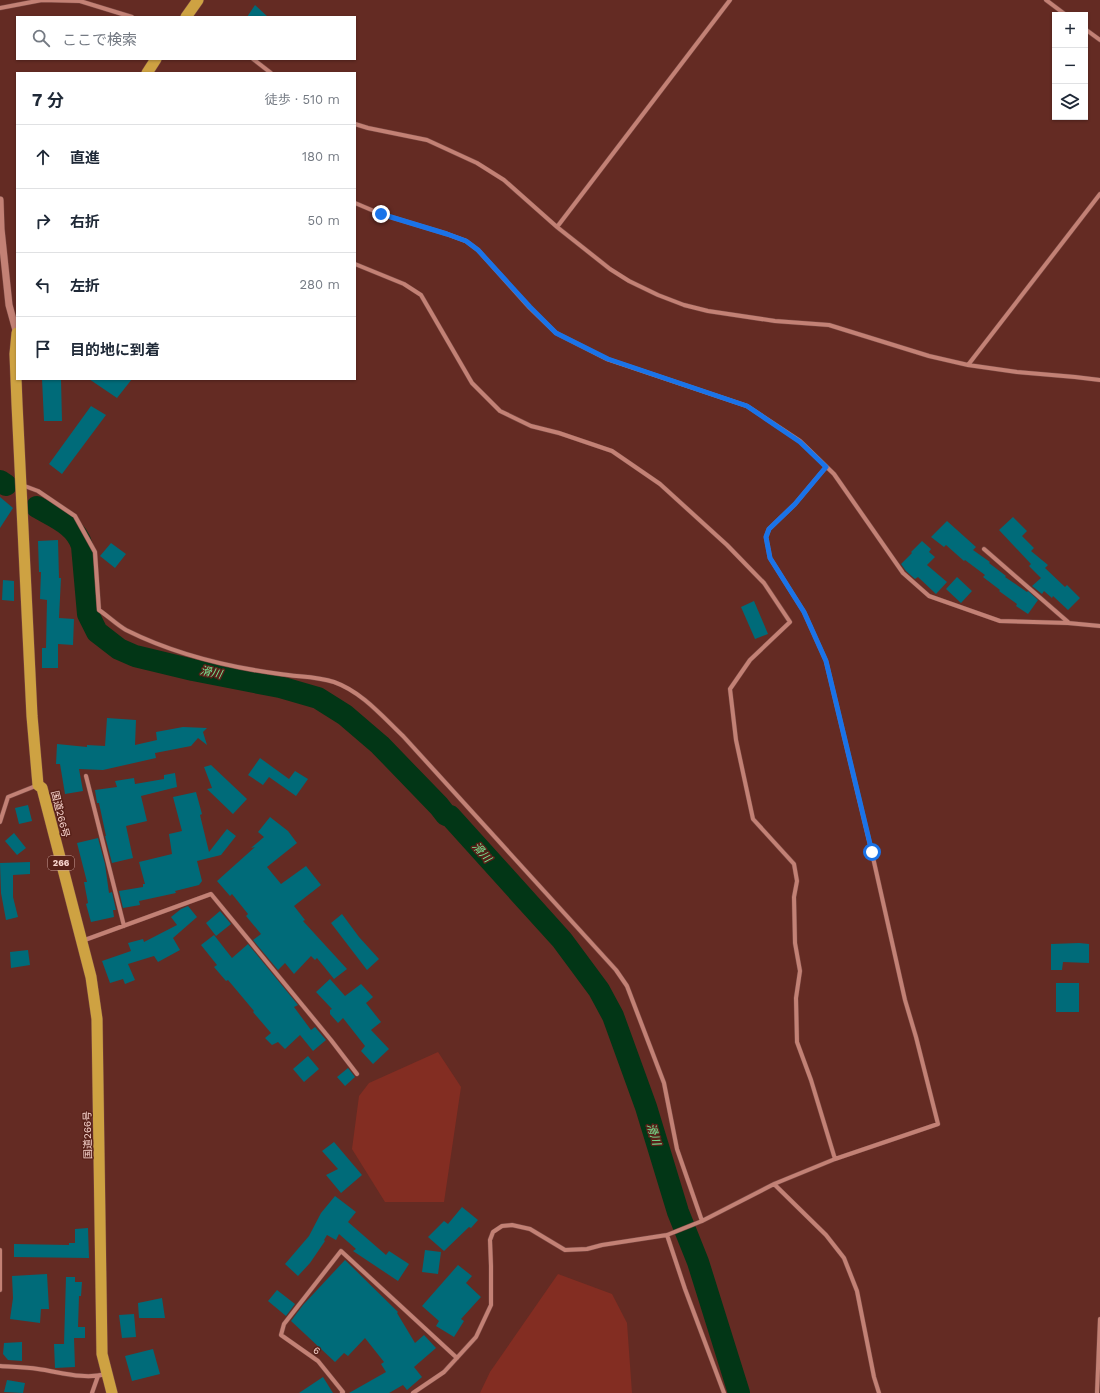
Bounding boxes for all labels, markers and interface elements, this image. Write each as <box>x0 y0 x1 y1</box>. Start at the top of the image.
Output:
map controls <box>1052 12 1088 120</box>
button: + <box>1052 12 1088 48</box>
search box <box>16 16 356 60</box>
icon: search <box>30 27 52 49</box>
text: ここで検索 <box>62 31 137 49</box>
button: − <box>1052 48 1088 84</box>
button: layers <box>1052 84 1088 120</box>
text: 7 分 <box>32 90 64 110</box>
text: 徒歩 · 510 m <box>265 92 340 107</box>
icon: ahead <box>32 146 54 168</box>
text: 直進 <box>70 149 100 167</box>
text: 180 m <box>302 149 340 164</box>
route end <box>372 205 390 223</box>
icon: right <box>32 210 54 232</box>
text: 右折 <box>70 213 100 231</box>
text: 50 m <box>308 213 340 228</box>
icon: left <box>32 274 54 296</box>
text: 左折 <box>70 277 100 295</box>
text: 280 m <box>300 277 340 292</box>
icon: arrive <box>32 338 54 360</box>
text: 目的地に到着 <box>70 341 160 359</box>
water label: 滑川 <box>199 664 224 681</box>
street label: 国道266号 <box>49 790 72 839</box>
water label: 滑川 <box>469 840 494 866</box>
route start <box>863 843 881 861</box>
road number: 266 <box>48 856 74 870</box>
street label: 国道266号 <box>82 1111 93 1159</box>
water label: 滑川 <box>644 1122 663 1148</box>
street label: 6 <box>311 1344 322 1357</box>

